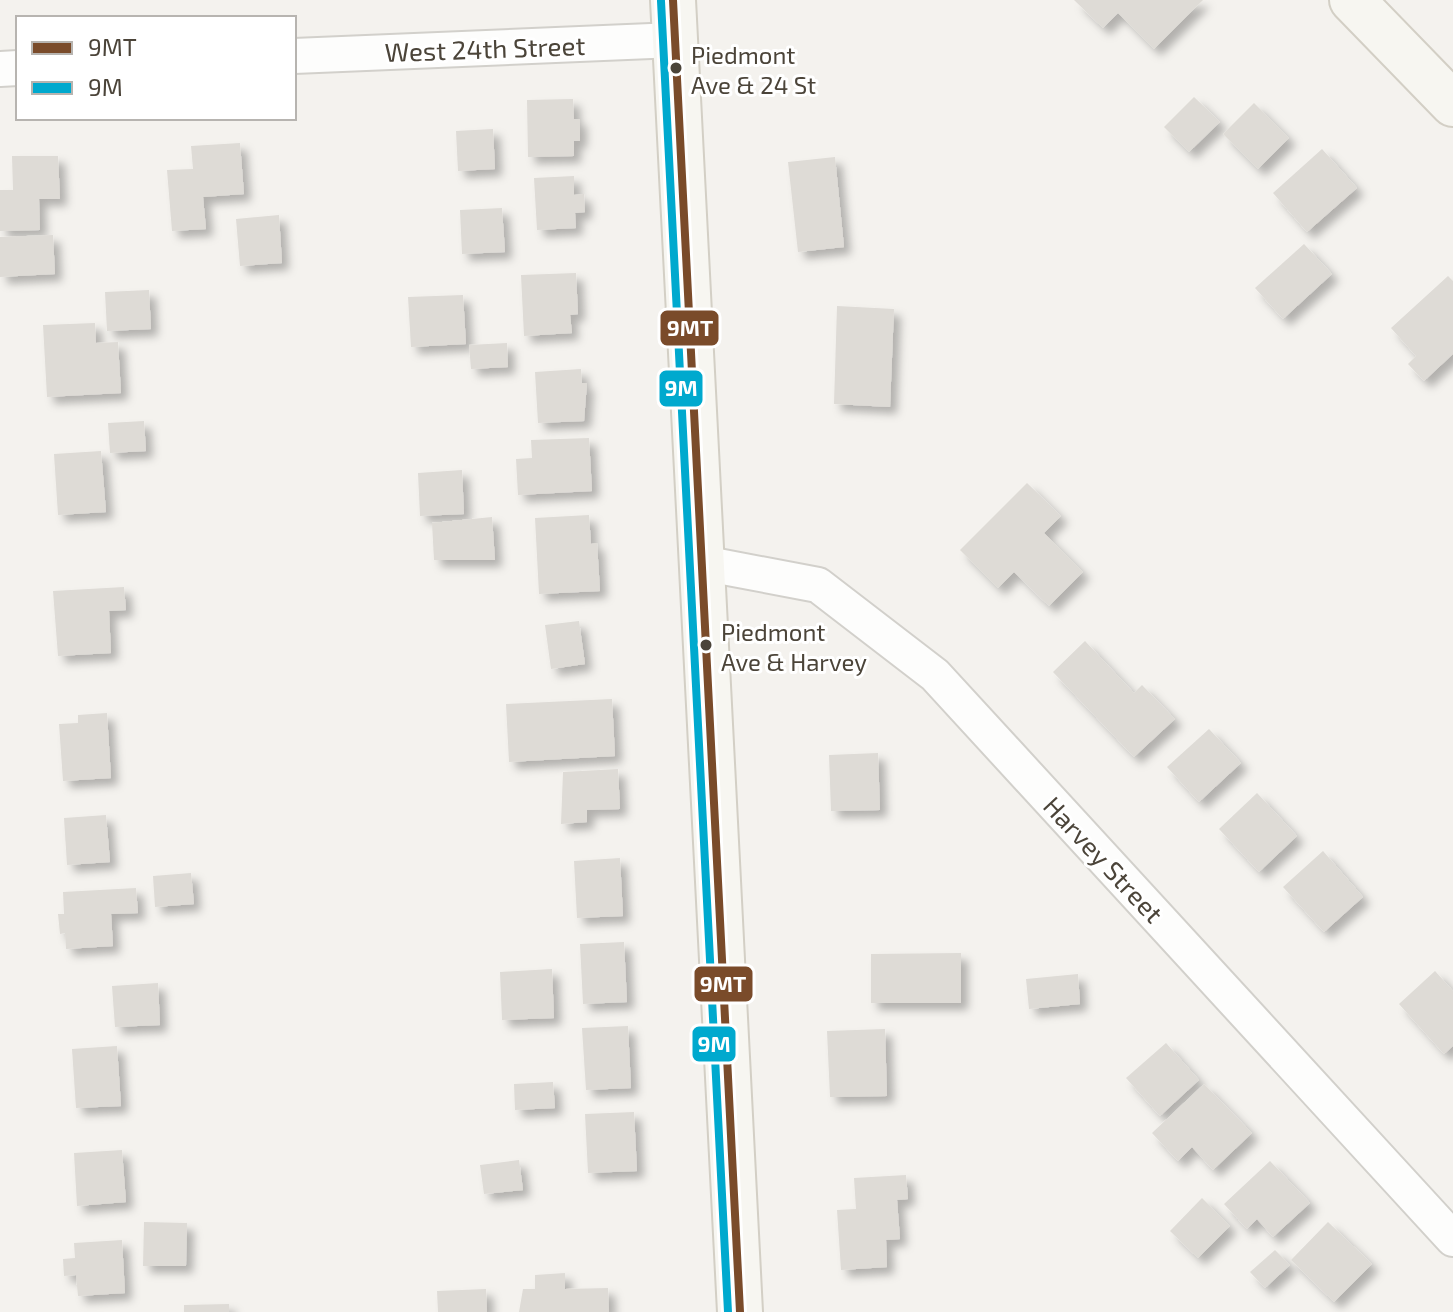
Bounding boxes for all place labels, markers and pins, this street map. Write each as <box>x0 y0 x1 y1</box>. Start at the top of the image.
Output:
place label: Piedmont Ave & 24 St <box>691 40 816 99</box>
marker: Piedmont Ave & 24 St <box>668 60 684 76</box>
place label: Piedmont Ave & Harvey <box>721 617 867 676</box>
marker: Piedmont Ave & Harvey <box>698 637 714 653</box>

